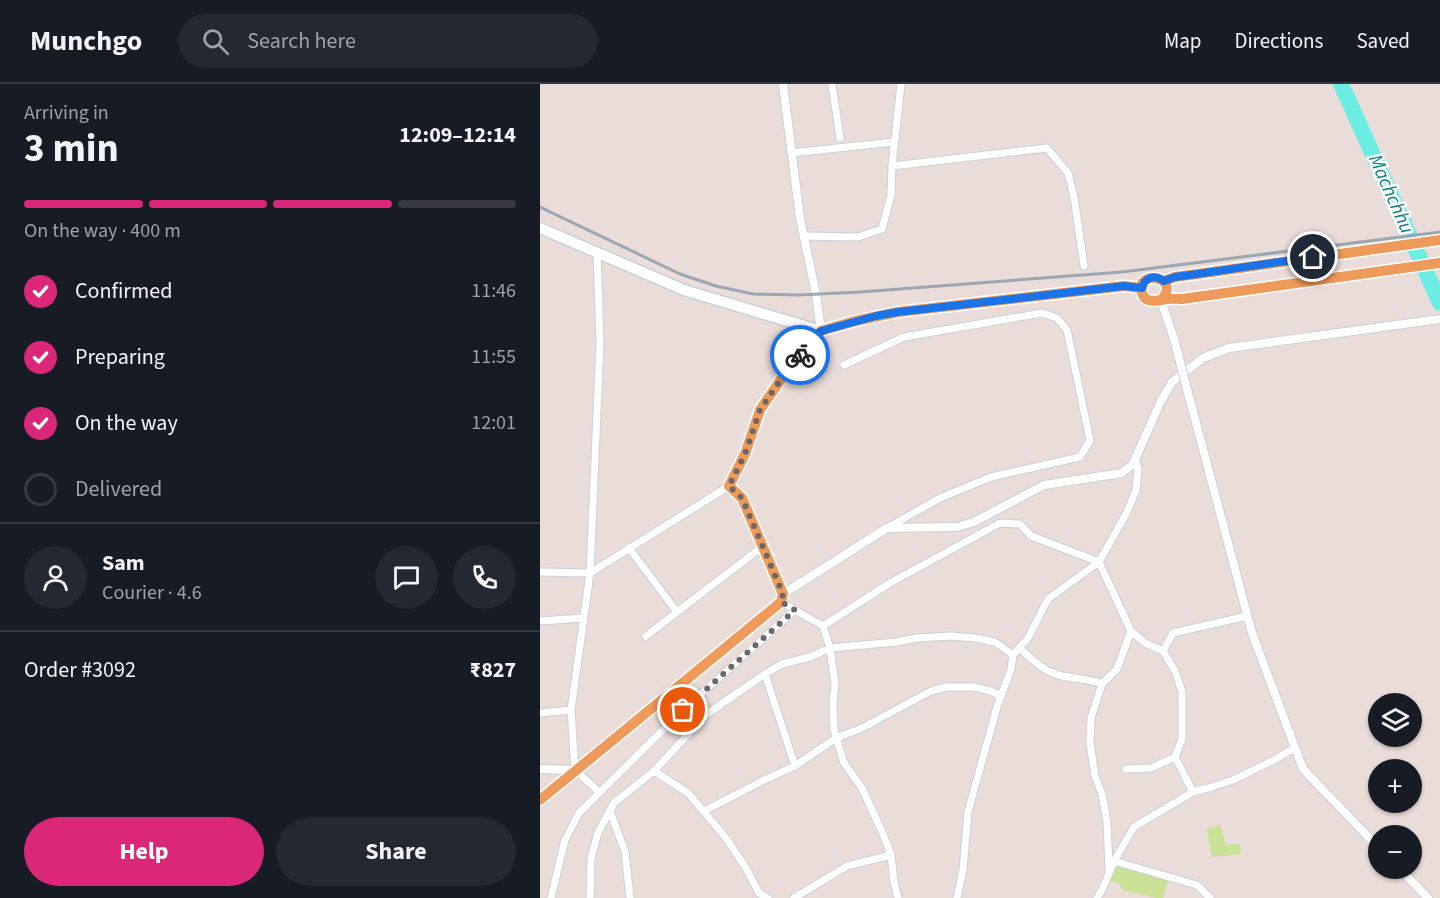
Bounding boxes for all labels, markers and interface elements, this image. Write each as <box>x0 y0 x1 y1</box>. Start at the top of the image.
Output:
search box <box>178 14 598 68</box>
text: Munchgo <box>30 21 142 61</box>
icon: search <box>199 25 232 58</box>
text: Search here <box>247 25 356 57</box>
text: Map <box>1164 26 1202 56</box>
text: Directions <box>1235 26 1323 56</box>
text: Saved <box>1356 26 1410 56</box>
text: Arriving in <box>24 99 109 127</box>
text: 12:09–12:14 <box>399 119 516 151</box>
text: 3 min <box>24 121 119 177</box>
water label: Machchhu <box>1361 150 1421 238</box>
text: On the way · 400 m <box>24 217 181 245</box>
pin <box>1287 231 1338 282</box>
icon: home <box>1296 240 1329 273</box>
icon: check <box>24 275 57 308</box>
text: Confirmed <box>75 275 172 307</box>
text: 11:46 <box>471 277 516 305</box>
courier <box>770 325 830 385</box>
icon: bike <box>784 339 817 372</box>
icon: check <box>24 341 57 374</box>
text: Preparing <box>75 341 165 373</box>
text: 11:55 <box>471 343 516 371</box>
icon: check <box>24 407 57 440</box>
text: On the way <box>75 407 178 439</box>
text: 12:01 <box>471 409 516 437</box>
text: Delivered <box>75 473 162 505</box>
button: person <box>24 546 87 609</box>
button: chat <box>375 546 438 609</box>
button: phone <box>453 546 516 609</box>
text: Sam <box>102 547 145 579</box>
text: Courier · 4.6 <box>102 579 202 607</box>
text: Order #3092 <box>24 654 136 686</box>
text: ₹827 <box>470 654 516 686</box>
pin <box>657 684 708 735</box>
icon: bag <box>666 693 699 726</box>
map controls <box>1368 693 1422 879</box>
button: layers <box>1368 693 1422 747</box>
button: + <box>1368 759 1422 813</box>
button: Help <box>24 817 264 886</box>
button: Share <box>276 817 516 886</box>
button: − <box>1368 825 1422 879</box>

